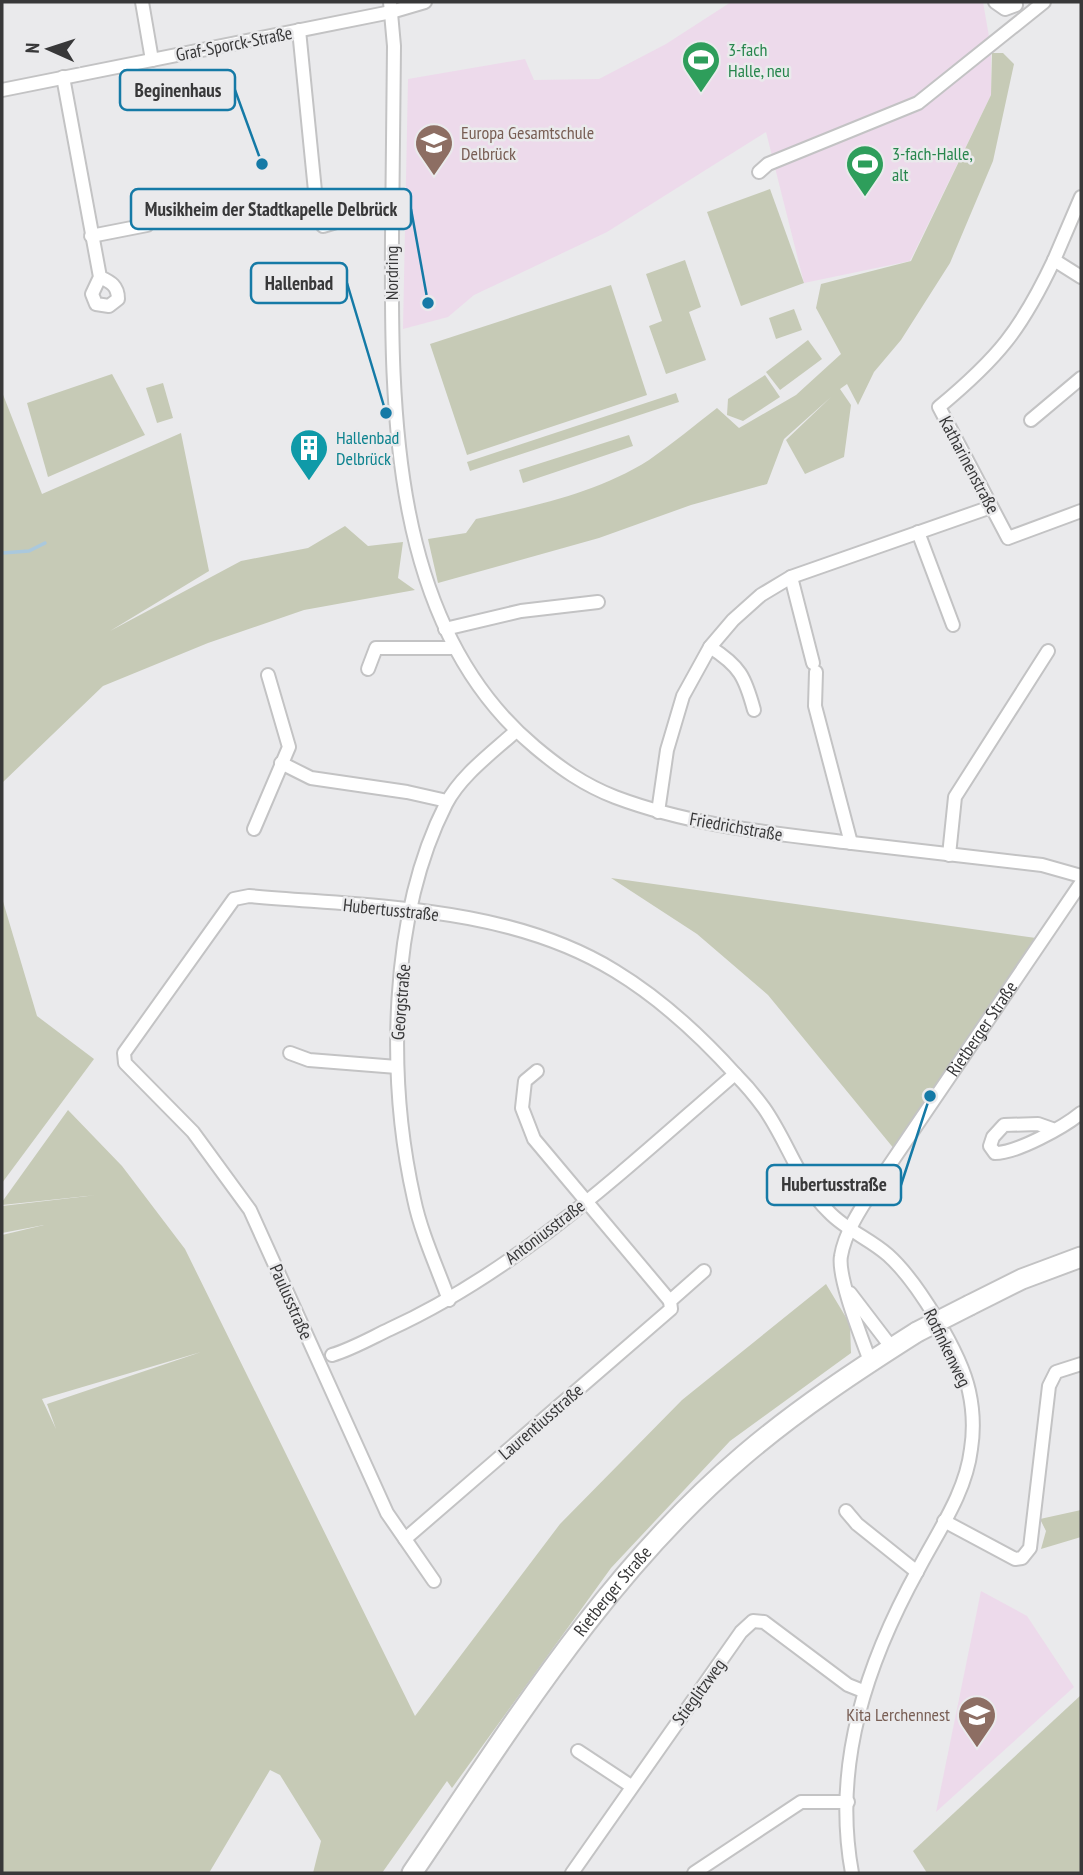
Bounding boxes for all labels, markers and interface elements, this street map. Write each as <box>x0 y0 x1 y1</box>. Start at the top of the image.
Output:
north arrow <box>14 14 84 84</box>
street label: Graf-Sporck-Straße <box>174 21 294 66</box>
place label: 3-fach Halle, neu <box>728 38 790 82</box>
sports icon: 3-fach Halle, neu <box>680 39 722 94</box>
text: N <box>20 42 44 54</box>
callout: Beginenhaus <box>120 70 235 110</box>
text: Beginenhaus <box>135 78 222 102</box>
place label: Europa Gesamtschule Delbrück <box>461 121 594 165</box>
school or university icon: Europa Gesamtschule Delbrück <box>413 122 455 177</box>
place label: 3-fach-Halle, alt <box>892 142 973 186</box>
sports icon: 3-fach-Halle, alt <box>844 143 886 198</box>
callout: Musikheim der Stadtkapelle Delbrück <box>131 189 411 229</box>
text: Musikheim der Stadtkapelle Delbrück <box>145 197 397 221</box>
street label: Nordring <box>380 246 403 300</box>
callout: Hallenbad <box>251 263 347 303</box>
text: Hallenbad <box>265 271 333 295</box>
street label: Katharinenstraße <box>934 412 1005 518</box>
place label: Hallenbad Delbrück <box>336 426 399 470</box>
building icon: Hallenbad Delbrück <box>288 427 330 482</box>
street label: Friedrichstraße <box>688 807 784 846</box>
street label: Hubertusstraße <box>342 893 440 926</box>
street label: Georgstraße <box>386 963 415 1041</box>
street label: Rietberger Straße <box>941 977 1022 1081</box>
callout: Hubertusstraße <box>767 1165 901 1205</box>
text: Hubertusstraße <box>781 1172 887 1196</box>
street label: Antoniusstraße <box>500 1194 589 1269</box>
street label: Paulusstraße <box>265 1261 318 1343</box>
street label: Rotfinkenweg <box>919 1305 976 1391</box>
street label: Laurentiusstraße <box>494 1379 588 1465</box>
street label: Rietberger Straße <box>568 1541 656 1641</box>
street label: Stieglitzweg <box>667 1654 730 1729</box>
school or university icon: Kita Lerchennest <box>956 1694 998 1749</box>
place label: Kita Lerchennest <box>846 1703 950 1726</box>

